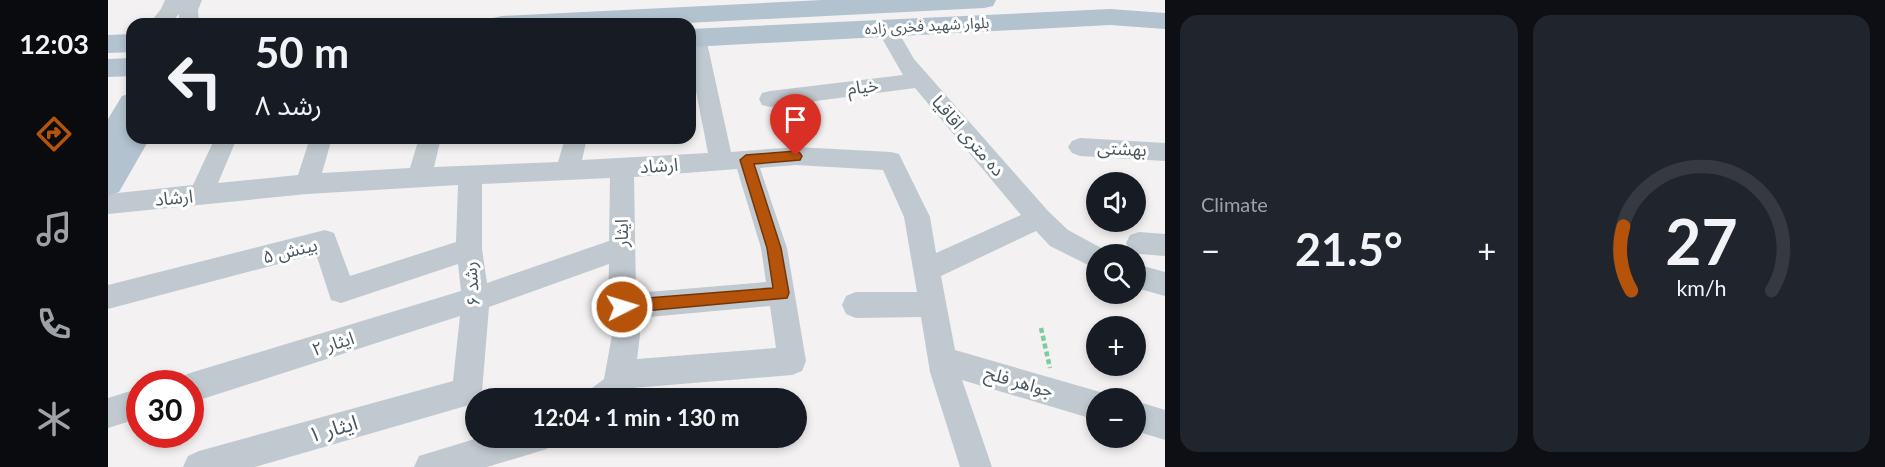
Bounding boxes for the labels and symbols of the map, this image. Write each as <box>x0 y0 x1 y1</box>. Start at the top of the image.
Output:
street label: بلوار شهید فخری زاده <box>864 13 990 38</box>
street label: خیام <box>846 73 880 103</box>
street label: ده متری اقاقیا <box>927 91 1010 181</box>
pin <box>770 94 821 156</box>
street label: بهشتی <box>1097 136 1147 161</box>
street label: ارشاد <box>639 153 679 178</box>
street label: ارشاد <box>154 184 194 211</box>
street label: ایثار <box>610 219 633 248</box>
street label: بینش ۵ <box>260 233 320 268</box>
street label: رشد ۶ <box>458 261 485 307</box>
position arrow <box>590 275 654 339</box>
street label: ایثار ۲ <box>309 326 357 361</box>
street label: جواهر فلح <box>981 361 1056 404</box>
speed limit sign: 30 <box>126 370 204 448</box>
street label: ایثار ۱ <box>305 409 360 447</box>

